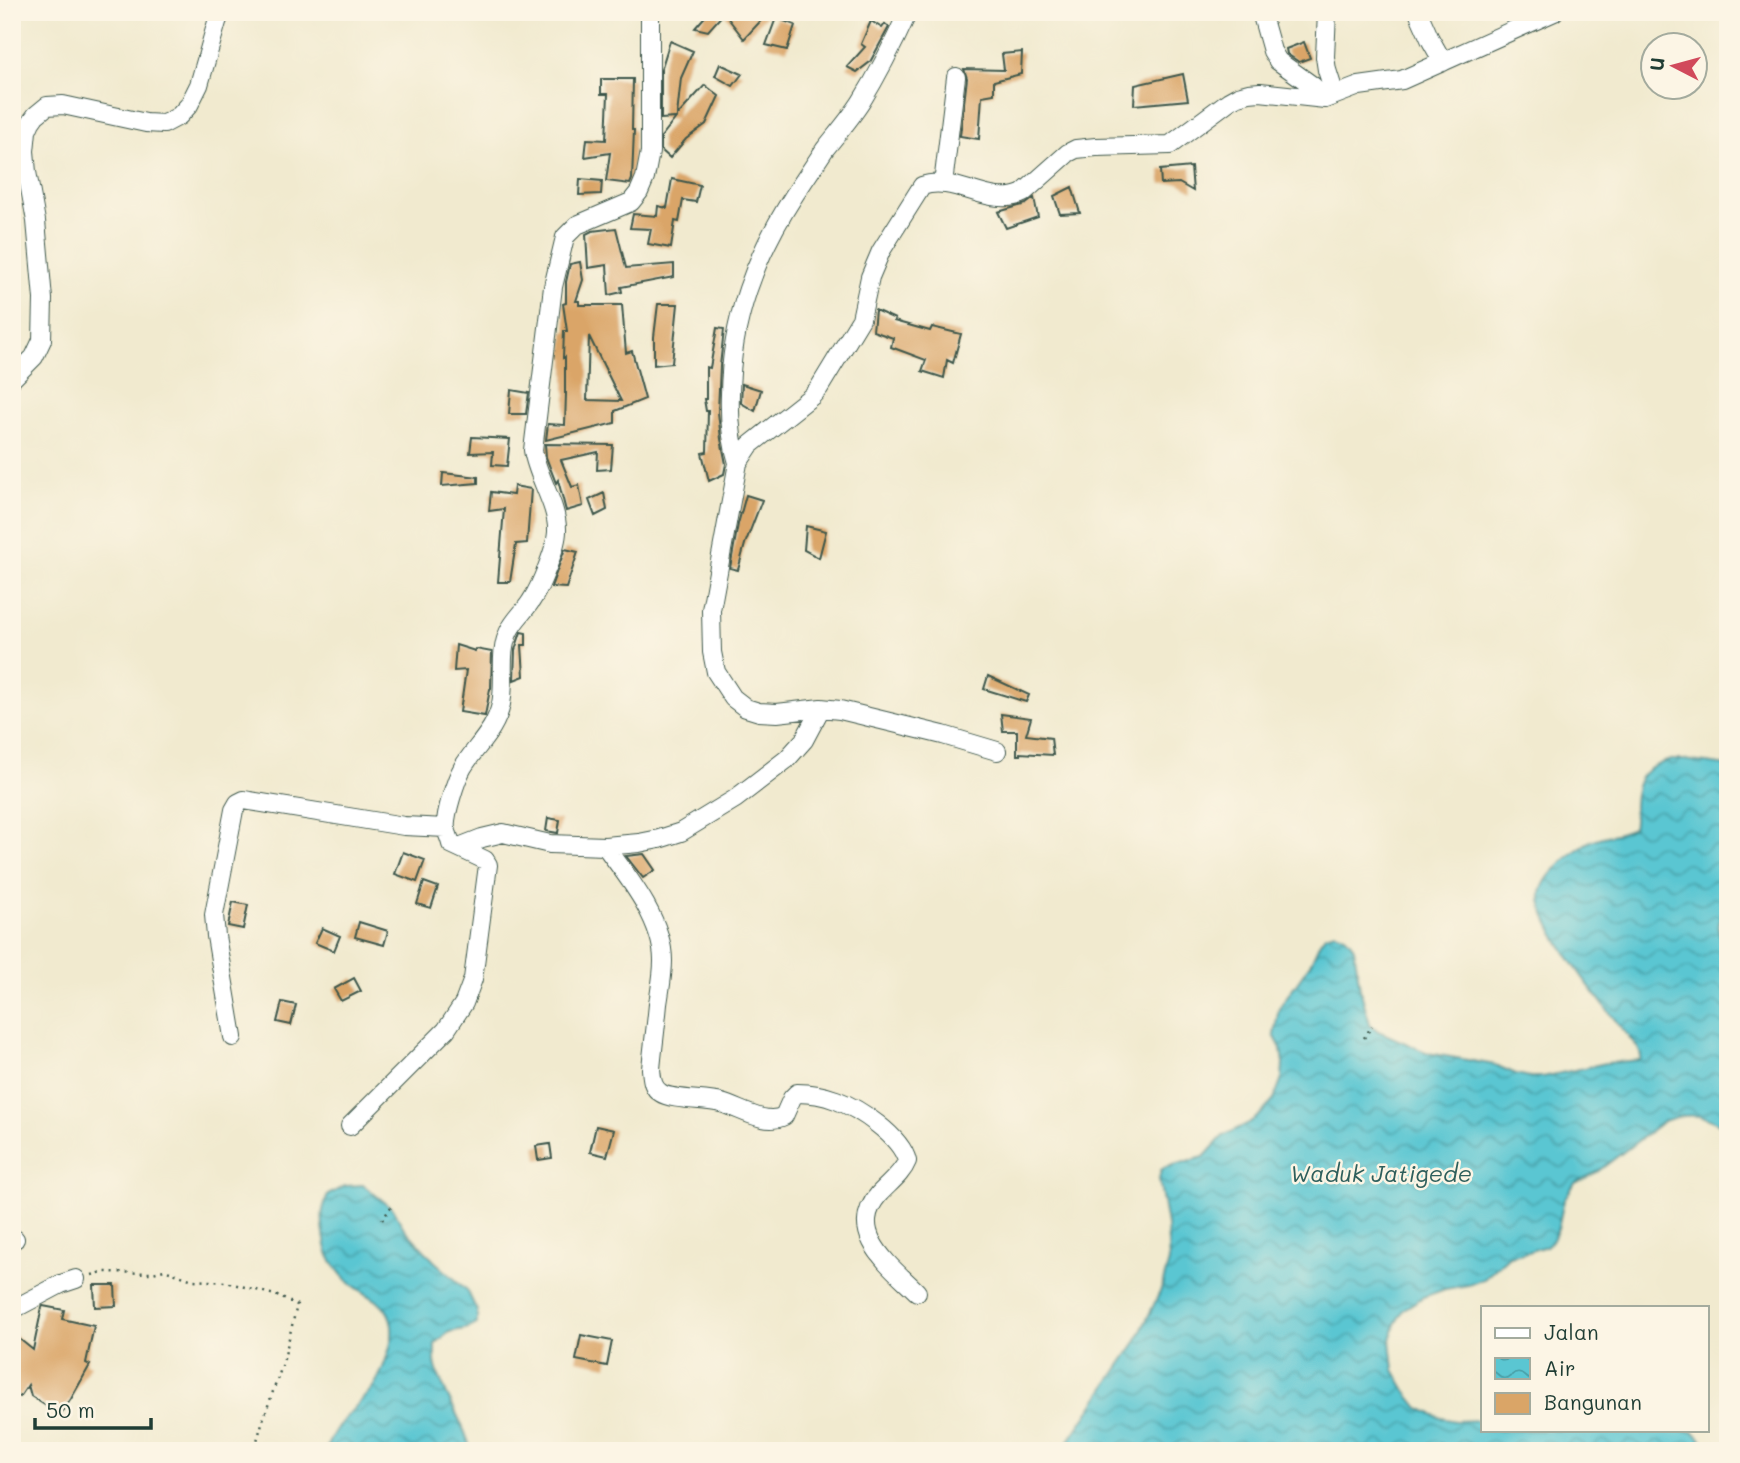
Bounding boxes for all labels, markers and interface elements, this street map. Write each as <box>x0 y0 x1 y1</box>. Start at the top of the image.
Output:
north arrow <box>1638 32 1708 102</box>
text: U <box>1643 56 1670 72</box>
water label: Waduk Jatigede <box>1290 1158 1472 1188</box>
legend <box>1481 1306 1708 1432</box>
text: Jalan <box>1544 1318 1599 1345</box>
text: Air <box>1544 1354 1576 1381</box>
scale bar <box>35 1386 150 1430</box>
text: Bangunan <box>1544 1388 1642 1415</box>
text: 50 m <box>46 1396 95 1423</box>

